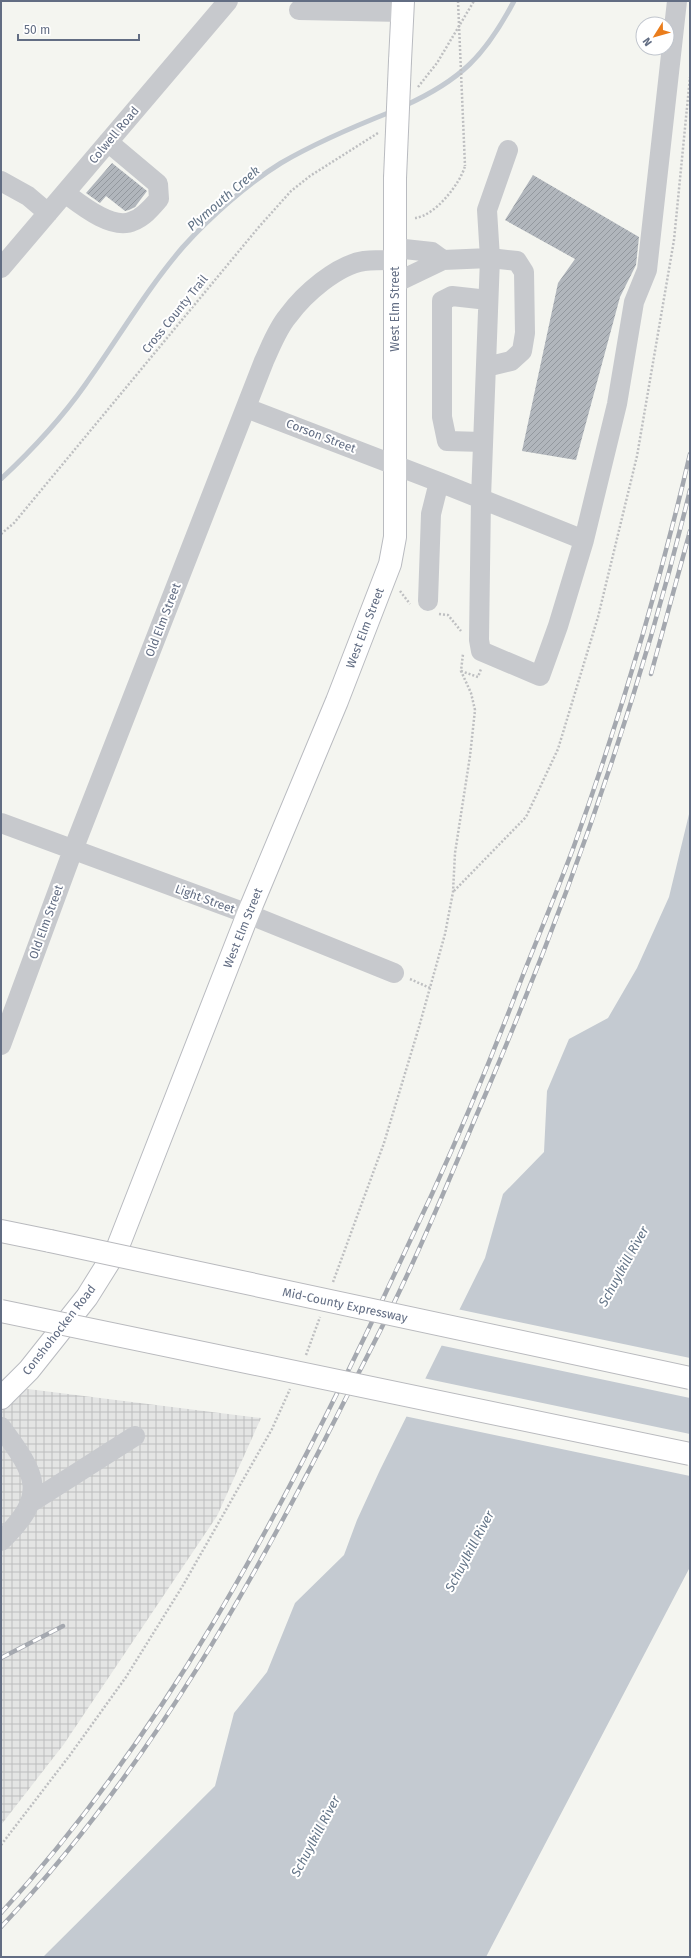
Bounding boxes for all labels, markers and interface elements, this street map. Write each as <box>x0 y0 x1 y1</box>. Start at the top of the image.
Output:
scale bar <box>18 16 139 42</box>
north arrow <box>635 16 675 56</box>
text: 50 m <box>24 23 50 37</box>
text: N <box>640 35 655 49</box>
street label: Colwell Road <box>86 104 142 166</box>
water label: Plymouth Creek <box>184 163 263 234</box>
street label: West Elm Street <box>388 266 402 352</box>
street label: Cross County Trail <box>139 272 211 356</box>
street label: Corson Street <box>284 416 358 456</box>
street label: Old Elm Street <box>142 580 184 659</box>
street label: West Elm Street <box>343 585 387 670</box>
street label: Old Elm Street <box>26 882 66 961</box>
street label: Light Street <box>173 882 237 917</box>
street label: West Elm Street <box>221 885 266 970</box>
water label: Schuylkill River <box>595 1223 652 1310</box>
street label: Conshohocken Road <box>19 1282 99 1378</box>
street label: Mid-County Expressway <box>281 1285 409 1325</box>
water label: Schuylkill River <box>441 1507 497 1595</box>
water label: Schuylkill River <box>287 1792 343 1880</box>

